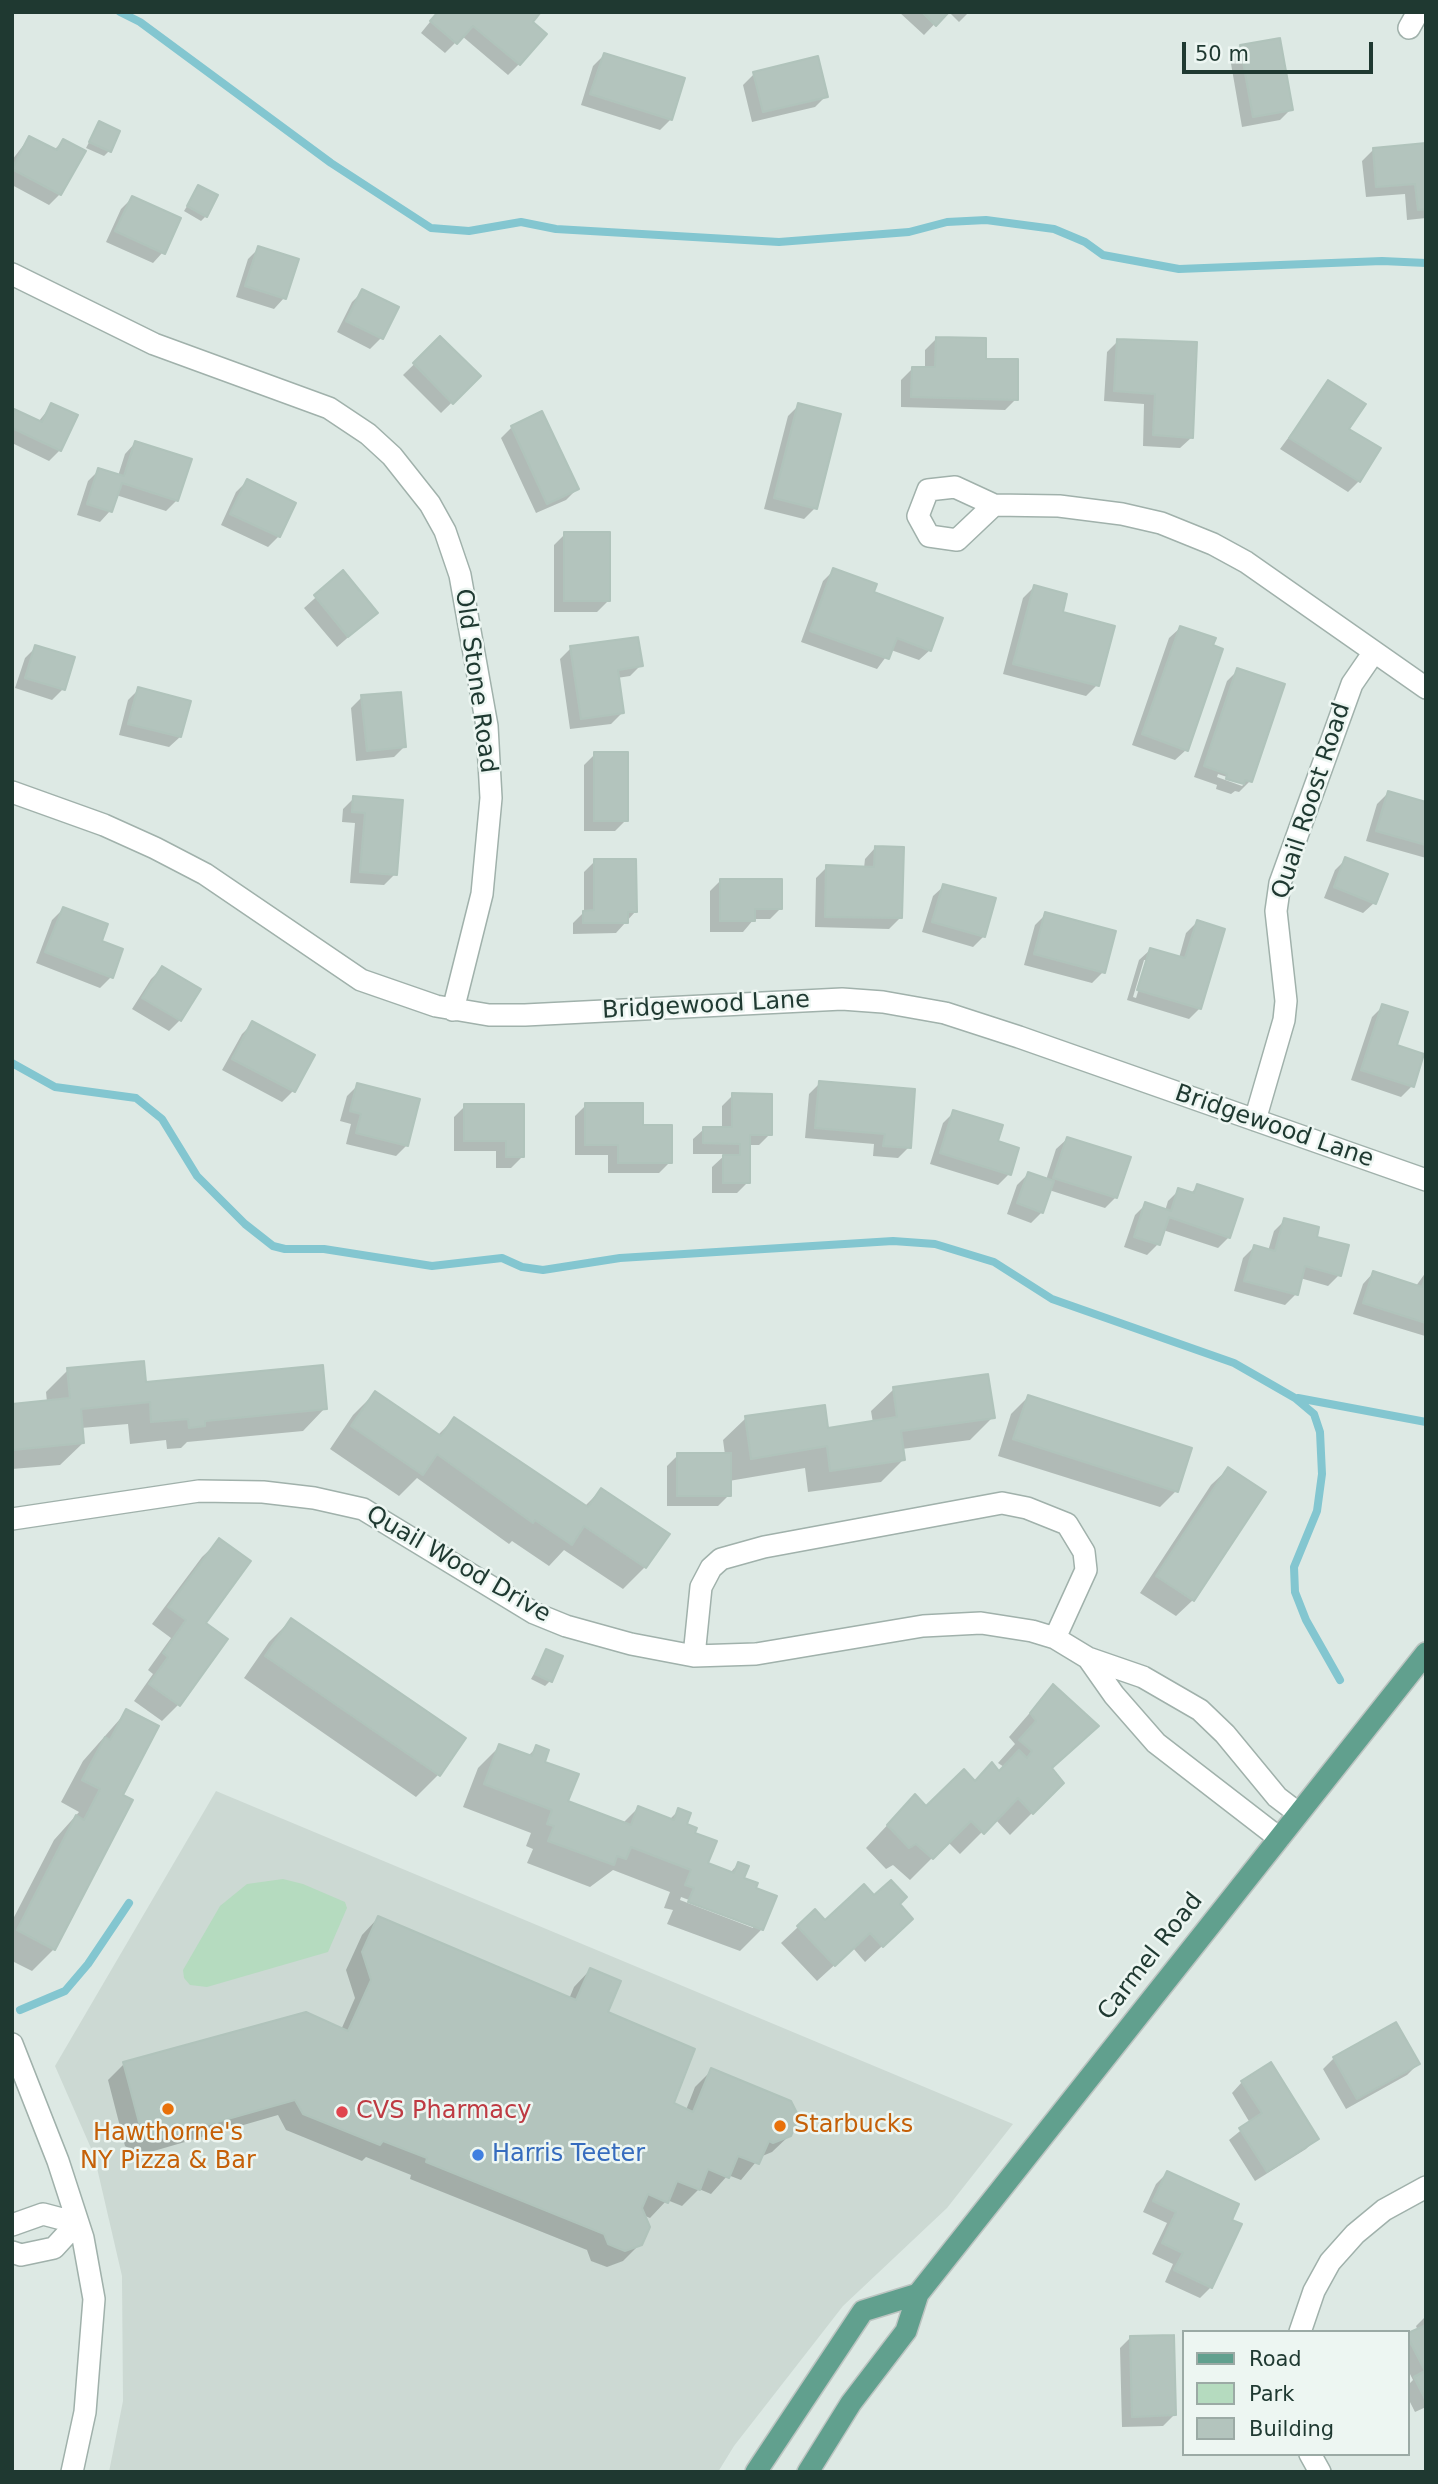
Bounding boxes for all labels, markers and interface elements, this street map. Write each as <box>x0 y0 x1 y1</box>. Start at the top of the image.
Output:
scale bar <box>1186 28 1377 72</box>
text: 50 m <box>1195 42 1249 66</box>
street label: Old Stone Road <box>448 587 502 775</box>
street label: Quail Roost Road <box>1267 699 1357 903</box>
street label: Bridgewood Lane <box>601 986 811 1026</box>
street label: Bridgewood Lane <box>1171 1080 1377 1174</box>
street label: Quail Wood Drive <box>361 1500 555 1630</box>
street label: Carmel Road <box>1092 1888 1210 2026</box>
place label: CVS Pharmacy <box>356 2098 531 2126</box>
marker: Hawthorne's NY Pizza & Bar <box>160 2101 176 2117</box>
marker: CVS Pharmacy <box>334 2104 350 2120</box>
place label: Starbucks <box>794 2112 913 2140</box>
marker: Starbucks <box>772 2118 788 2134</box>
place label: Hawthorne's NY Pizza & Bar <box>80 2120 256 2176</box>
place label: Harris Teeter <box>492 2141 645 2169</box>
marker: Harris Teeter <box>470 2147 486 2163</box>
legend <box>1182 2330 1410 2456</box>
text: Road <box>1249 2347 1302 2371</box>
text: Park <box>1249 2382 1294 2406</box>
text: Building <box>1249 2417 1334 2441</box>

